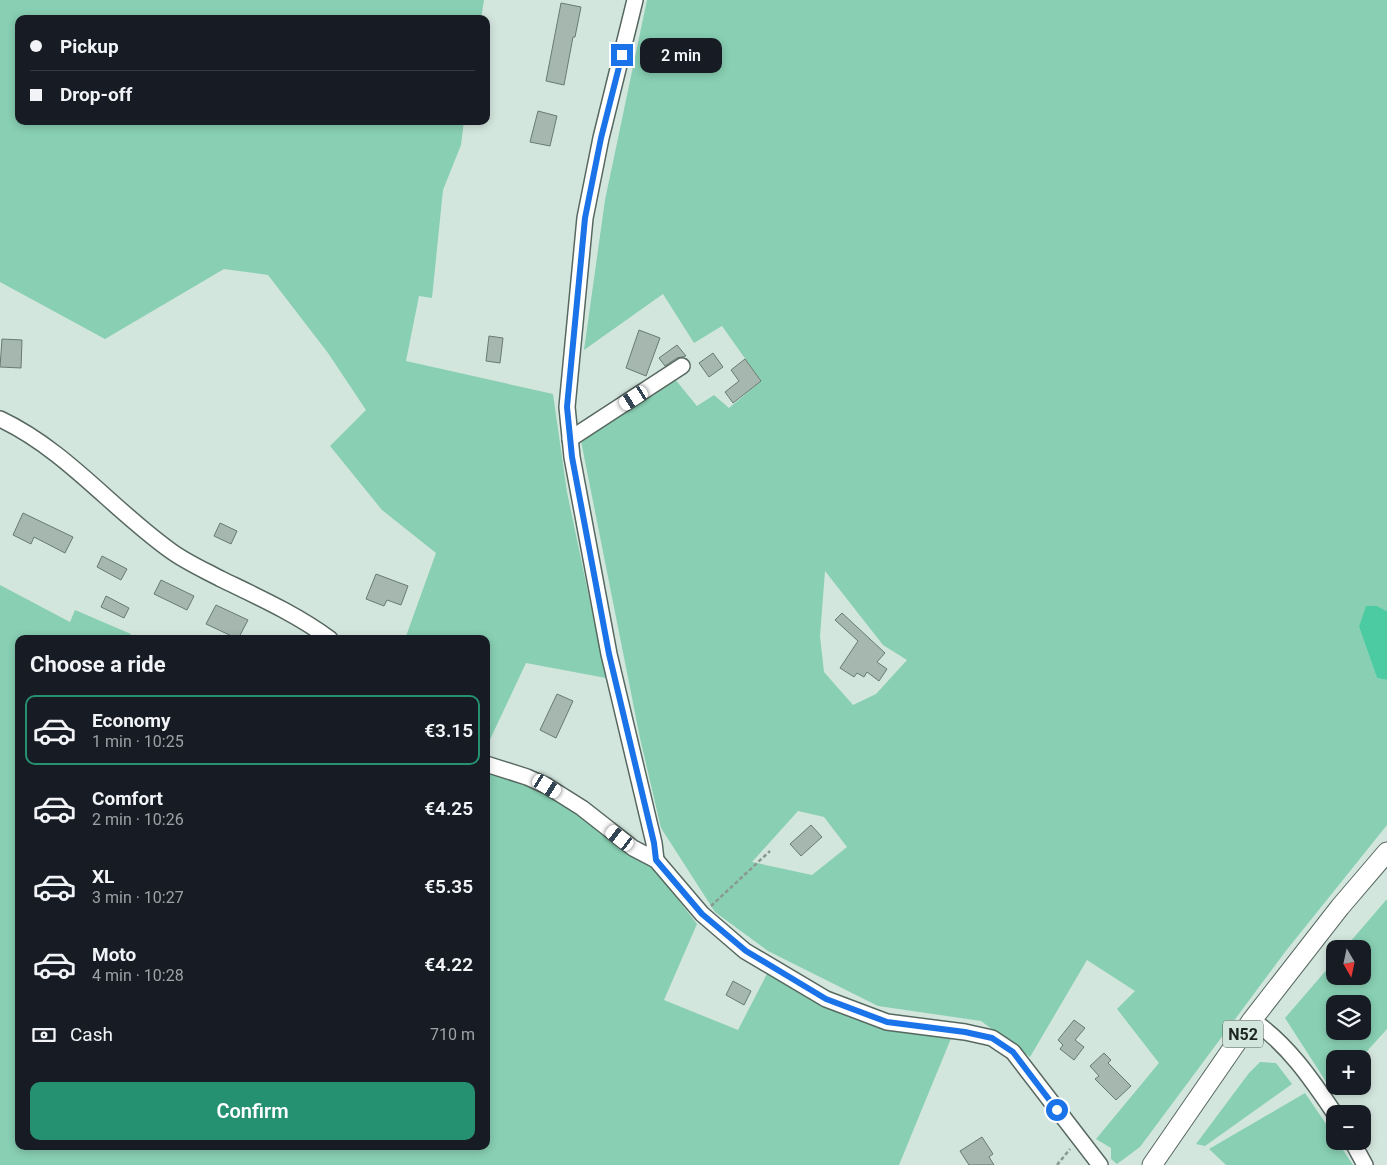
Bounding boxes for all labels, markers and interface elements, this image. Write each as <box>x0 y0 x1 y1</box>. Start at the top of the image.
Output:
text: Pickup <box>60 35 119 58</box>
callout: 2 min <box>640 38 722 72</box>
route end <box>611 44 633 66</box>
text: 2 min <box>661 46 701 65</box>
text: Drop-off <box>60 83 132 106</box>
car <box>617 384 650 412</box>
text: Choose a ride <box>30 652 166 677</box>
icon: car <box>32 708 77 753</box>
text: Economy <box>92 709 171 732</box>
text: €3.15 <box>424 719 473 742</box>
text: 1 min · 10:25 <box>92 732 184 751</box>
car <box>530 772 563 800</box>
icon: car <box>32 786 77 831</box>
text: Comfort <box>92 787 163 810</box>
text: €4.25 <box>424 797 473 820</box>
text: 2 min · 10:26 <box>92 810 184 829</box>
car <box>603 823 636 853</box>
icon: car <box>32 864 77 909</box>
text: XL <box>92 865 114 888</box>
text: €5.35 <box>424 875 473 898</box>
text: 3 min · 10:27 <box>92 888 184 907</box>
north arrow <box>1326 940 1371 985</box>
map controls <box>1326 940 1371 1150</box>
icon: car <box>32 942 77 987</box>
text: Moto <box>92 943 136 966</box>
text: €4.22 <box>424 953 473 976</box>
text: 4 min · 10:28 <box>92 966 184 985</box>
button: layers <box>1326 995 1371 1040</box>
icon: cash <box>30 1021 58 1049</box>
road number: N52 <box>1223 1021 1263 1048</box>
text: Cash <box>70 1023 113 1046</box>
text: 710 m <box>430 1025 475 1044</box>
button: + <box>1326 1050 1371 1095</box>
button: Confirm <box>30 1082 475 1140</box>
route start <box>1046 1099 1068 1121</box>
button: − <box>1326 1105 1371 1150</box>

